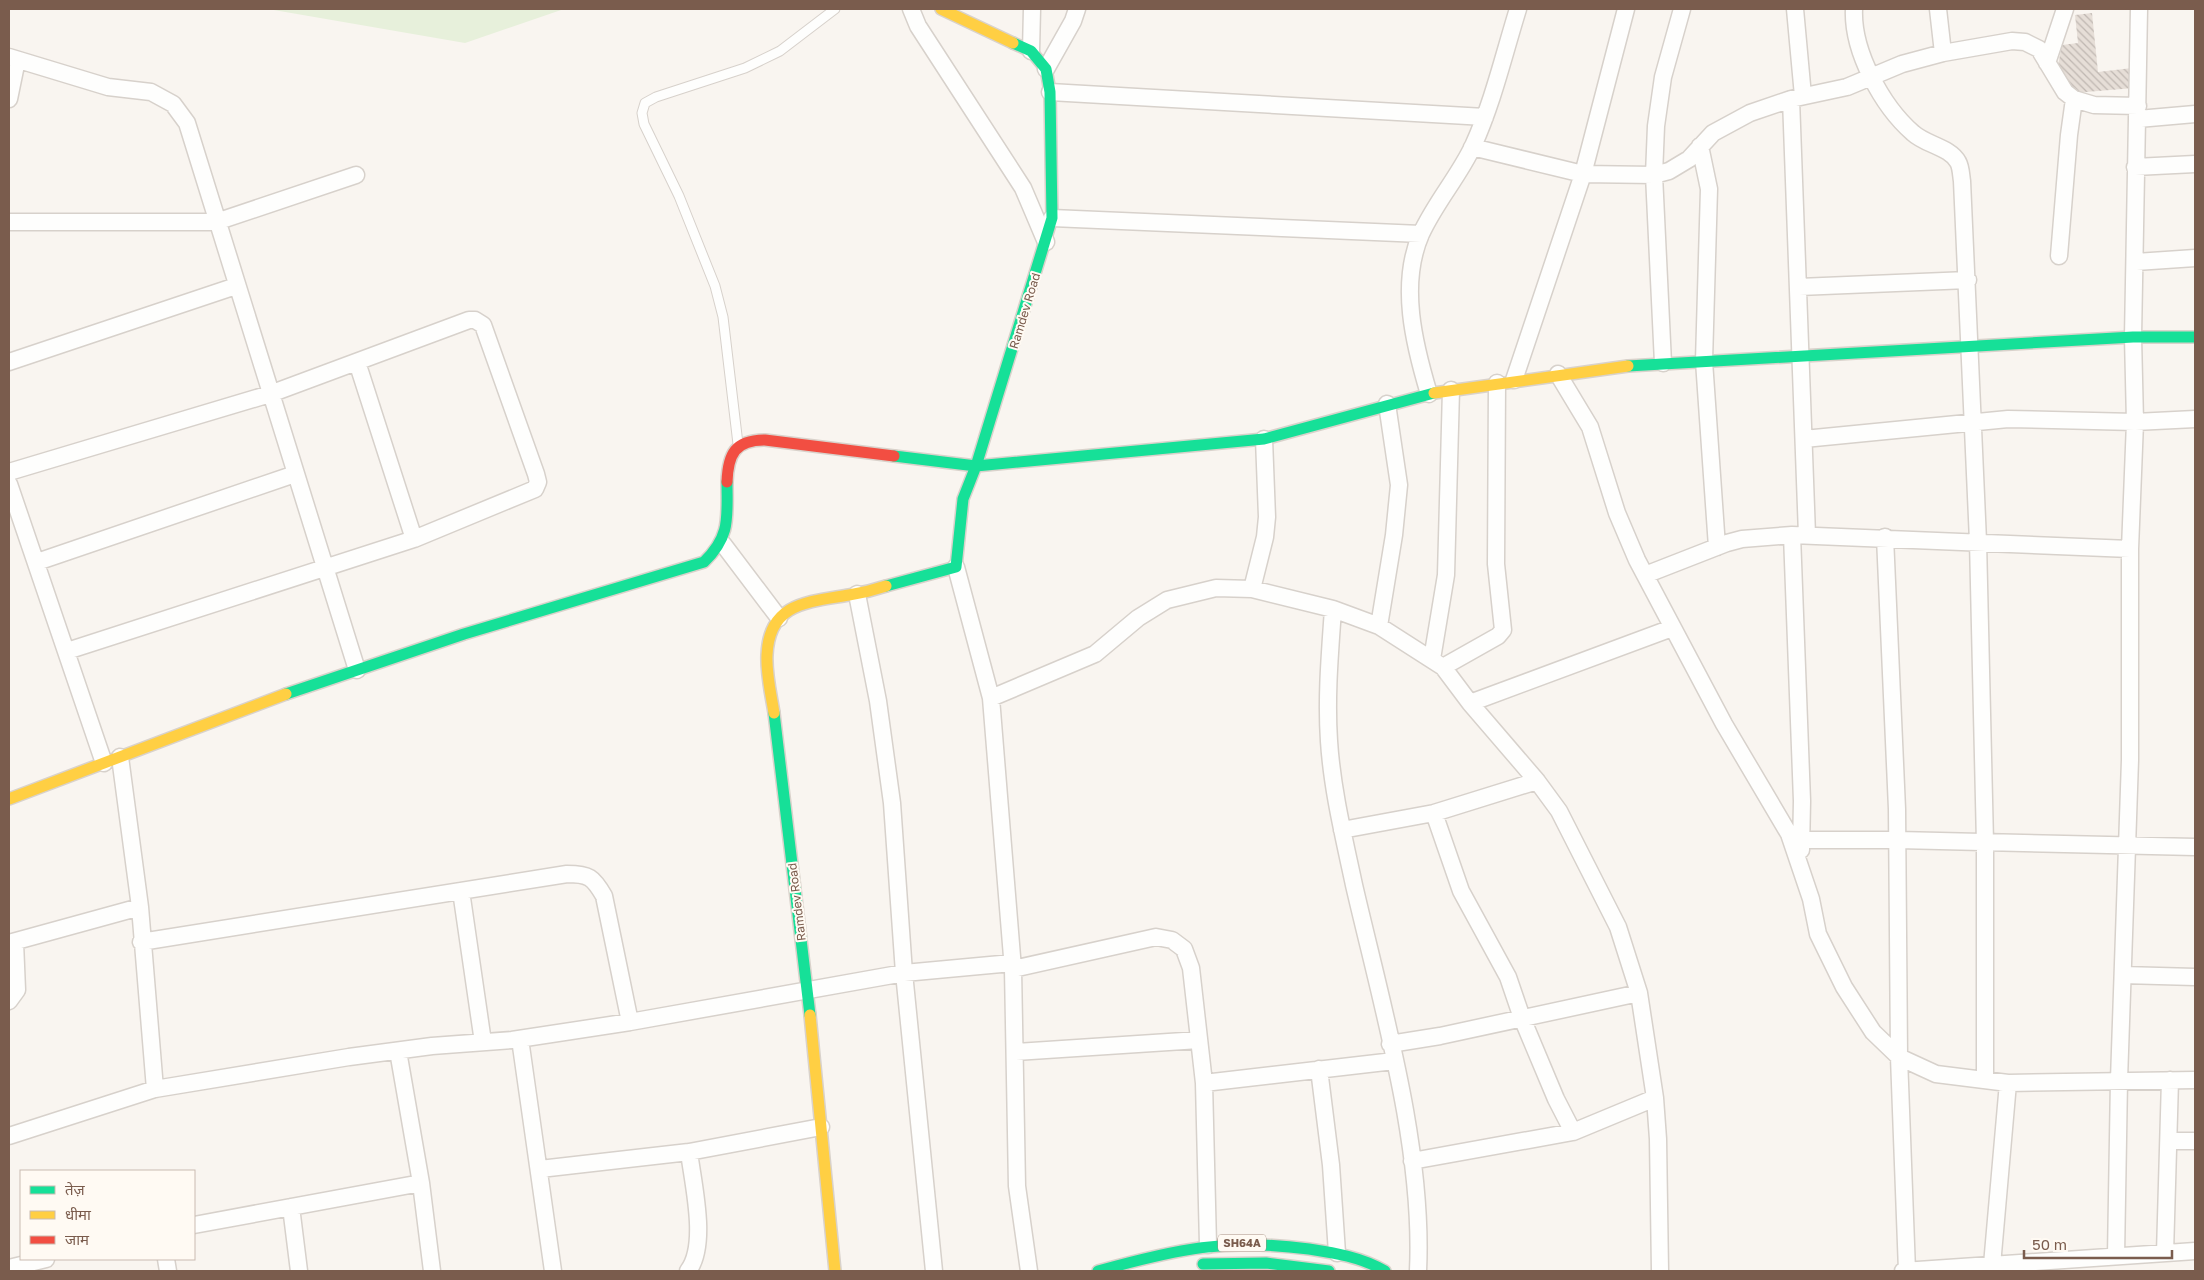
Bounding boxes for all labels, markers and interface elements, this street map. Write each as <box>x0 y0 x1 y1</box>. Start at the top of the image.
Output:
street label: Ramdev Road <box>1006 271 1043 351</box>
street label: Ramdev Road <box>784 862 809 942</box>
legend <box>20 1170 195 1260</box>
text: तेज़ <box>65 1180 86 1198</box>
text: धीमा <box>65 1205 92 1223</box>
scale bar <box>2024 1228 2172 1260</box>
text: जाम <box>65 1230 90 1248</box>
road number: SH64A <box>1218 1234 1266 1252</box>
text: 50 m <box>2032 1235 2067 1253</box>

